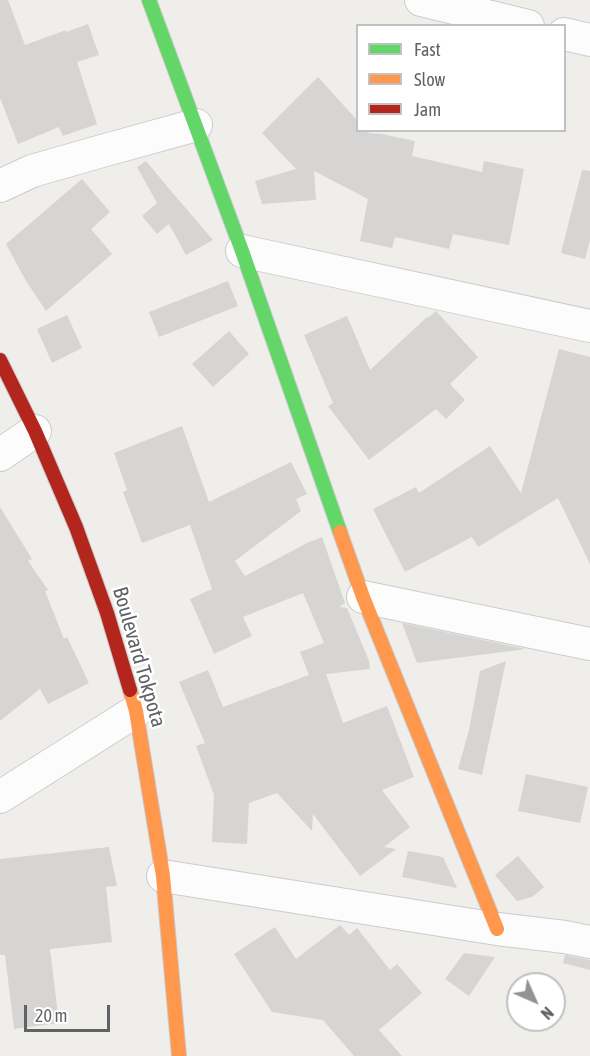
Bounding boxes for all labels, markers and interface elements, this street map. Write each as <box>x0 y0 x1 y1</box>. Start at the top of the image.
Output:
legend <box>356 24 566 132</box>
text: Fast <box>414 39 441 60</box>
text: Slow <box>414 69 445 90</box>
text: Jam <box>414 99 441 120</box>
street label: Boulevard Tokpota <box>107 584 171 730</box>
north arrow <box>506 972 566 1032</box>
scale bar <box>27 993 112 1031</box>
text: N <box>538 1004 557 1023</box>
text: 20 m <box>35 1005 67 1026</box>

